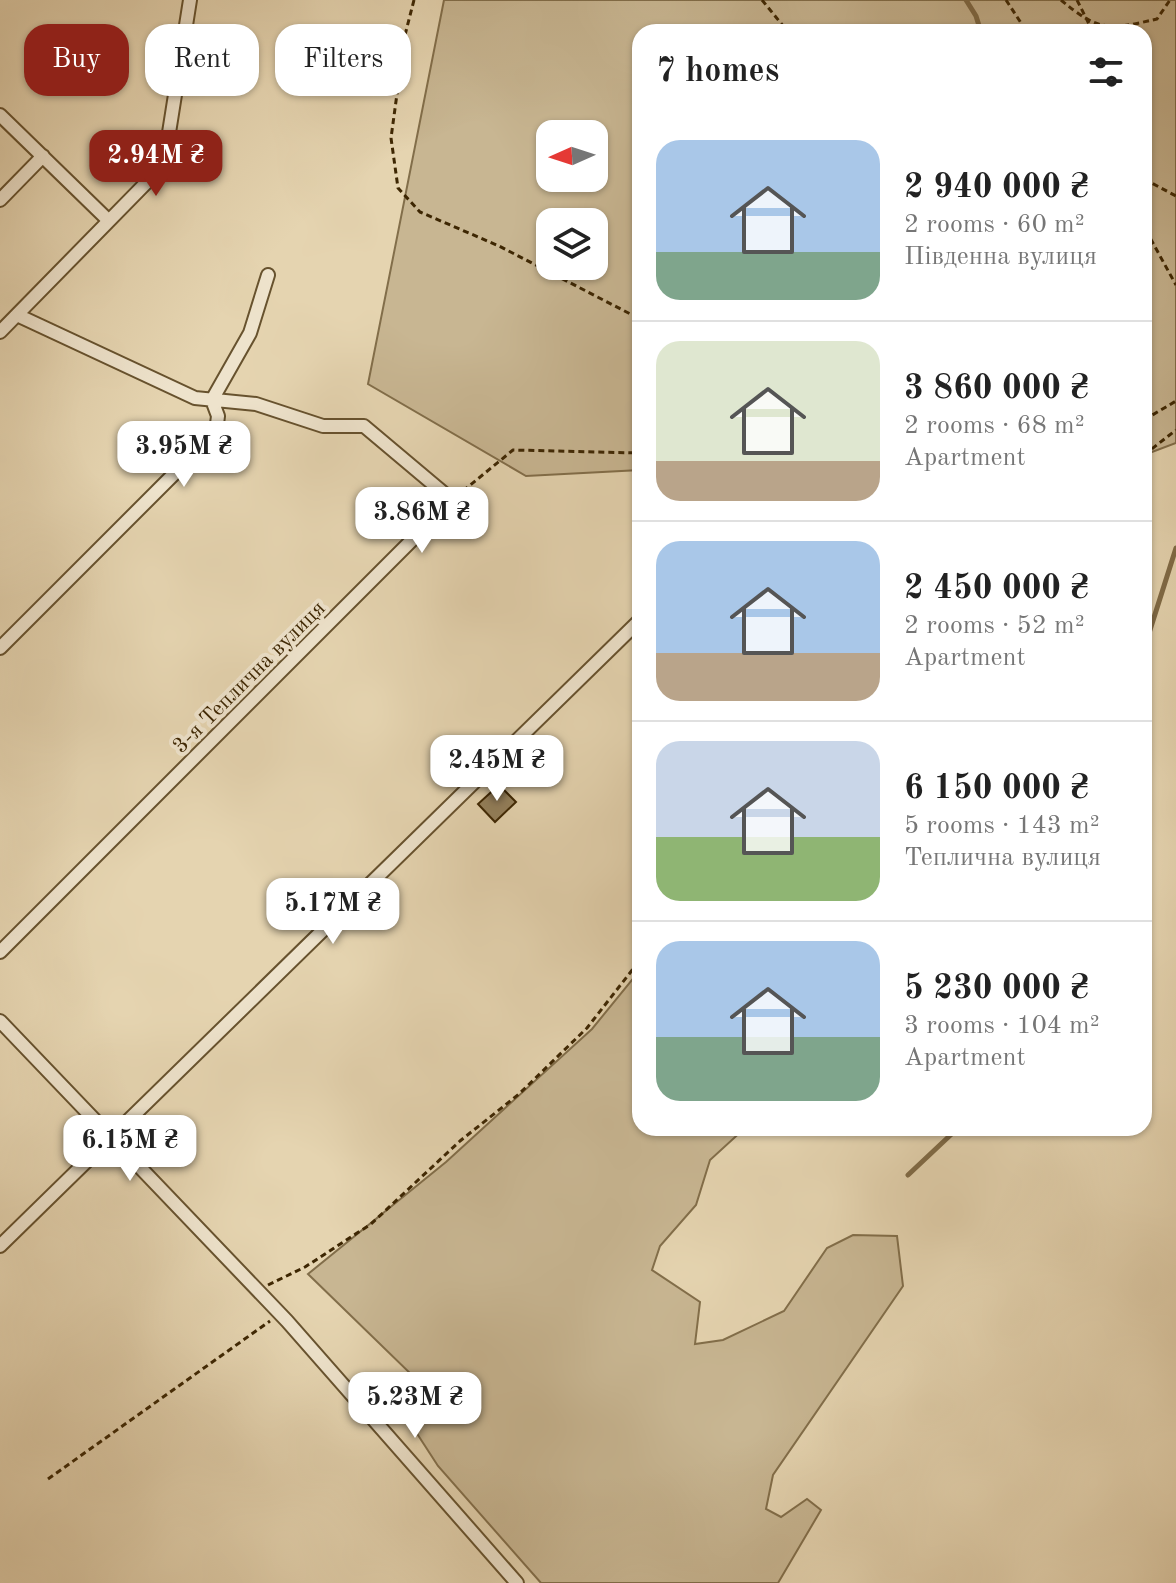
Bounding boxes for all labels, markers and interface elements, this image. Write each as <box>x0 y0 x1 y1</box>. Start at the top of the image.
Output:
chip: Buy <box>24 24 129 96</box>
chip: Rent <box>145 24 259 96</box>
chip: Filters <box>275 24 411 96</box>
icon: filters <box>1084 50 1128 94</box>
text: 7 homes <box>656 55 779 89</box>
north arrow <box>536 120 608 192</box>
map controls <box>536 120 608 280</box>
pin: 2.94M ₴ <box>82 130 230 198</box>
text: 2.94M ₴ <box>107 143 205 169</box>
text: 2 940 000 ₴ <box>904 171 1089 205</box>
icon: home <box>720 172 816 268</box>
button: layers <box>536 208 608 280</box>
text: 2 rooms · 60 m² <box>904 212 1085 238</box>
text: Південна вулиця <box>904 244 1097 270</box>
text: 3 860 000 ₴ <box>904 372 1089 406</box>
icon: home <box>720 373 816 469</box>
text: 2 rooms · 68 m² <box>904 413 1085 439</box>
pin: 3.95M ₴ <box>110 421 258 489</box>
text: 3.95M ₴ <box>135 434 233 460</box>
text: Apartment <box>904 445 1026 471</box>
pin: 3.86M ₴ <box>348 487 496 555</box>
text: 3.86M ₴ <box>373 500 471 526</box>
text: 2 450 000 ₴ <box>904 572 1089 606</box>
icon: home <box>720 573 816 669</box>
street label: 3-я Теплична вулиця <box>169 597 330 758</box>
text: 2 rooms · 52 m² <box>904 613 1085 639</box>
text: Apartment <box>904 645 1026 671</box>
pin: 2.45M ₴ <box>423 735 571 803</box>
text: 2.45M ₴ <box>448 748 546 774</box>
text: 6 150 000 ₴ <box>904 772 1089 806</box>
icon: home <box>720 773 816 869</box>
text: 5 rooms · 143 m² <box>904 813 1100 839</box>
text: Теплична вулиця <box>904 845 1101 871</box>
pin: 5.17M ₴ <box>259 878 407 946</box>
text: 5.17M ₴ <box>284 891 382 917</box>
text: 5 230 000 ₴ <box>904 972 1089 1006</box>
icon: home <box>720 973 816 1069</box>
text: 3 rooms · 104 m² <box>904 1013 1100 1039</box>
text: Apartment <box>904 1045 1026 1071</box>
pin: 6.15M ₴ <box>56 1115 204 1183</box>
text: 6.15M ₴ <box>81 1128 179 1154</box>
pin: 5.23M ₴ <box>341 1372 489 1440</box>
text: 5.23M ₴ <box>366 1385 464 1411</box>

